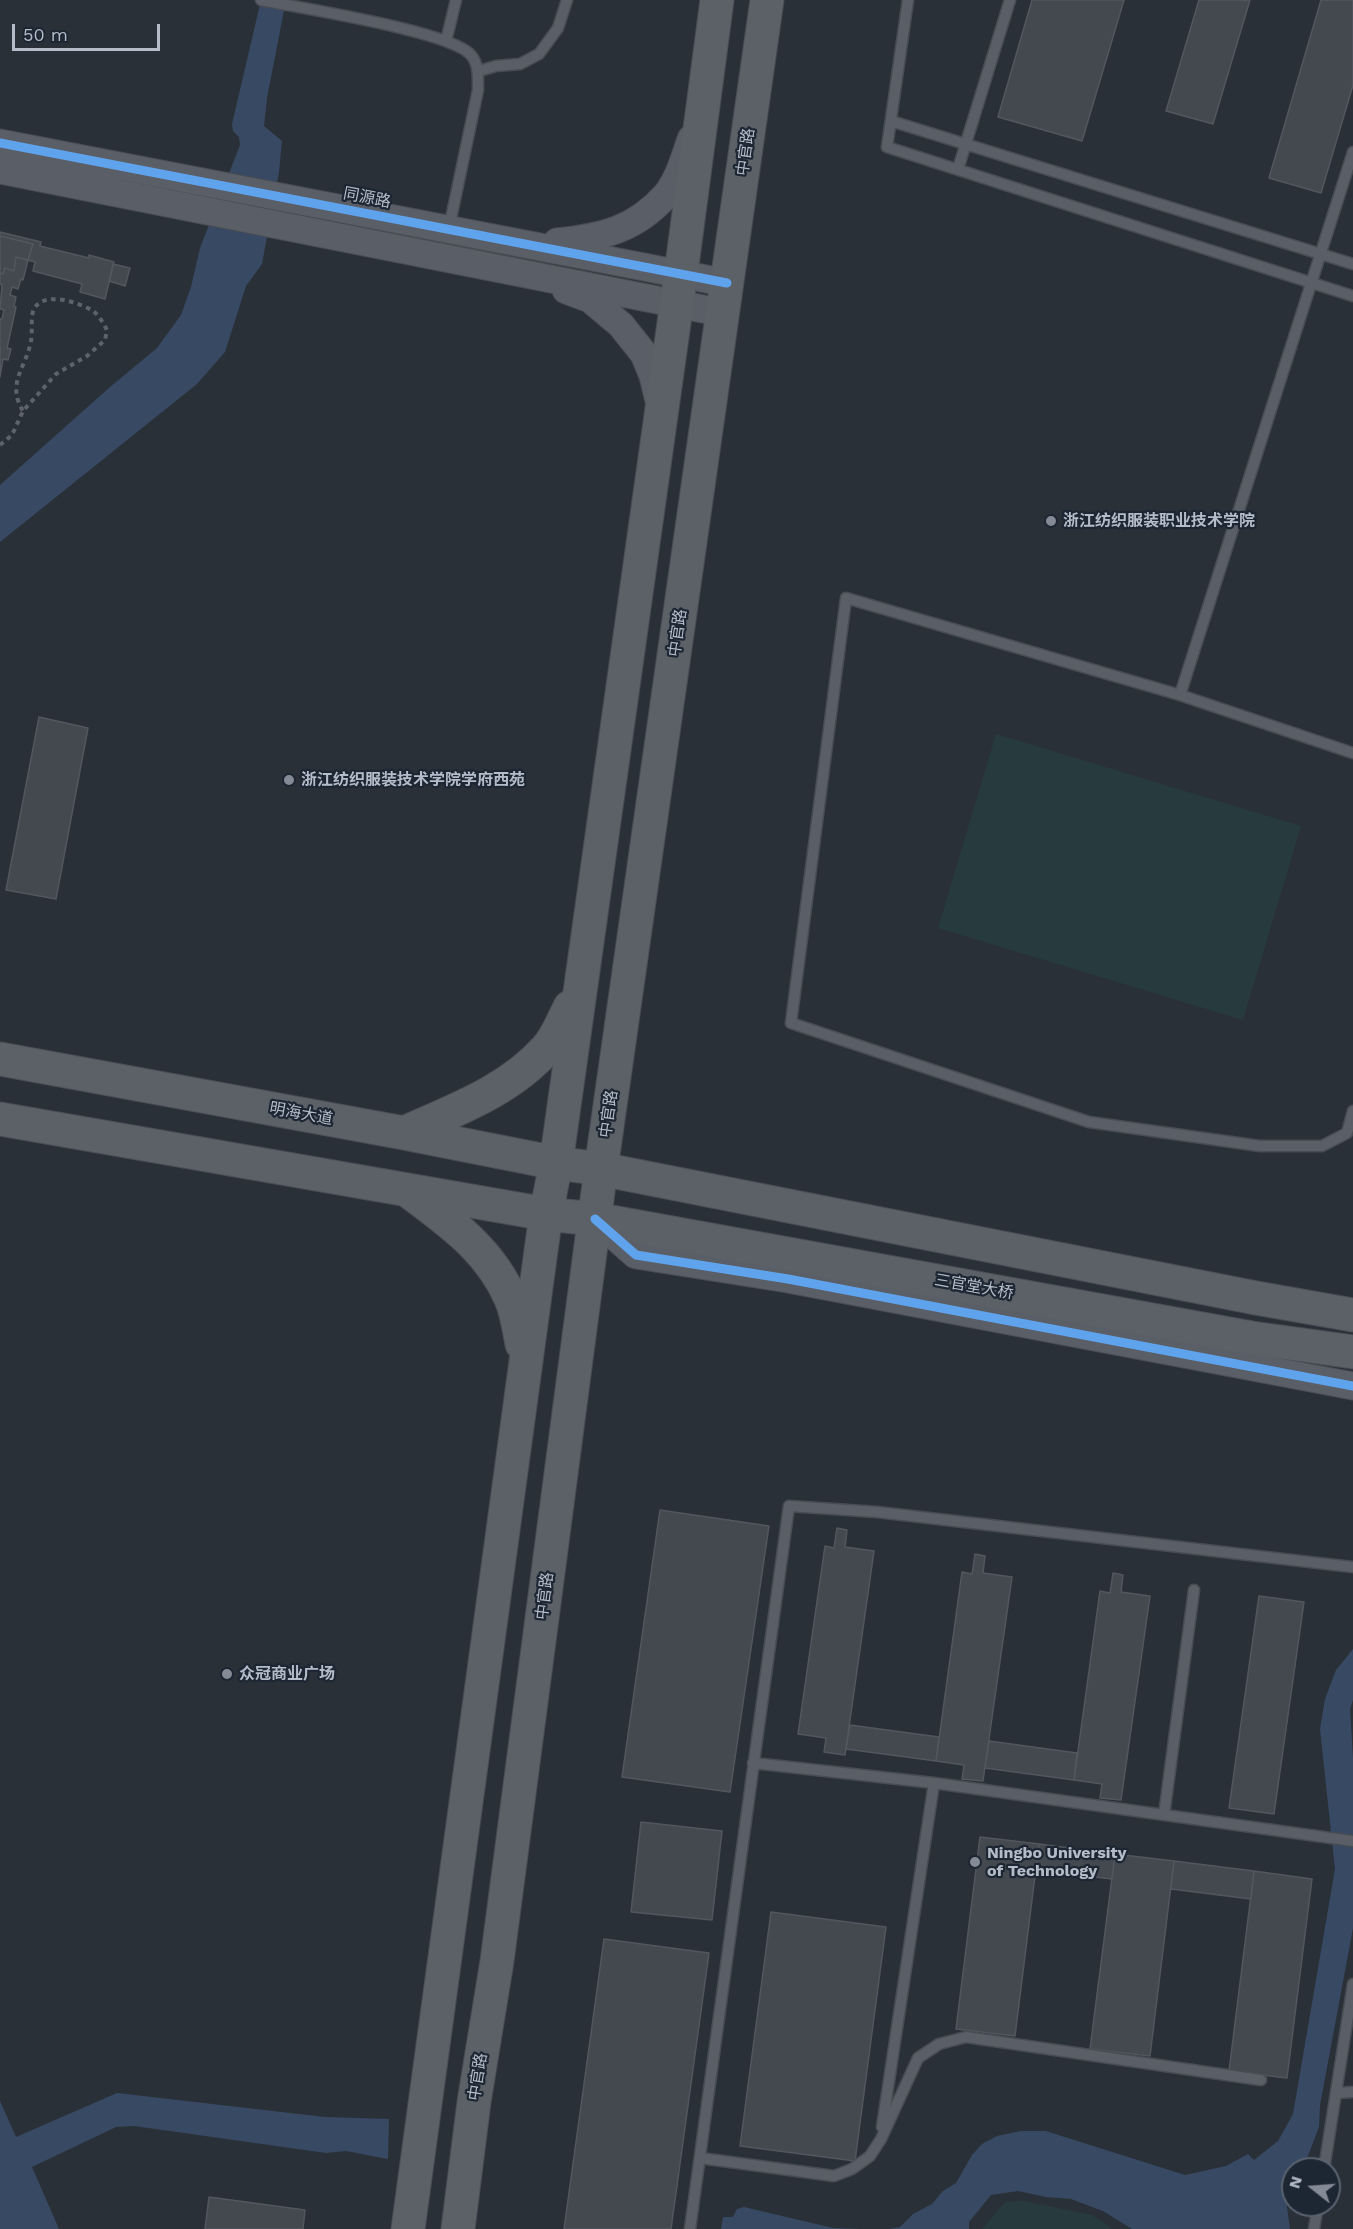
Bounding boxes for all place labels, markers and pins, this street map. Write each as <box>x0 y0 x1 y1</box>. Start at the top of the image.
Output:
place label: 浙江纺织服装职业技术学院 <box>1063 511 1255 531</box>
marker: 浙江纺织服装职业技术学院 <box>1044 514 1058 528</box>
place label: 浙江纺织服装技术学院学府西苑 <box>301 770 525 790</box>
marker: 浙江纺织服装技术学院学府西苑 <box>282 773 296 787</box>
place label: 众冠商业广场 <box>239 1664 335 1684</box>
marker: 众冠商业广场 <box>220 1667 234 1681</box>
place label: Ningbo University of Technology <box>987 1843 1127 1881</box>
marker: Ningbo University of Technology <box>968 1855 982 1869</box>

